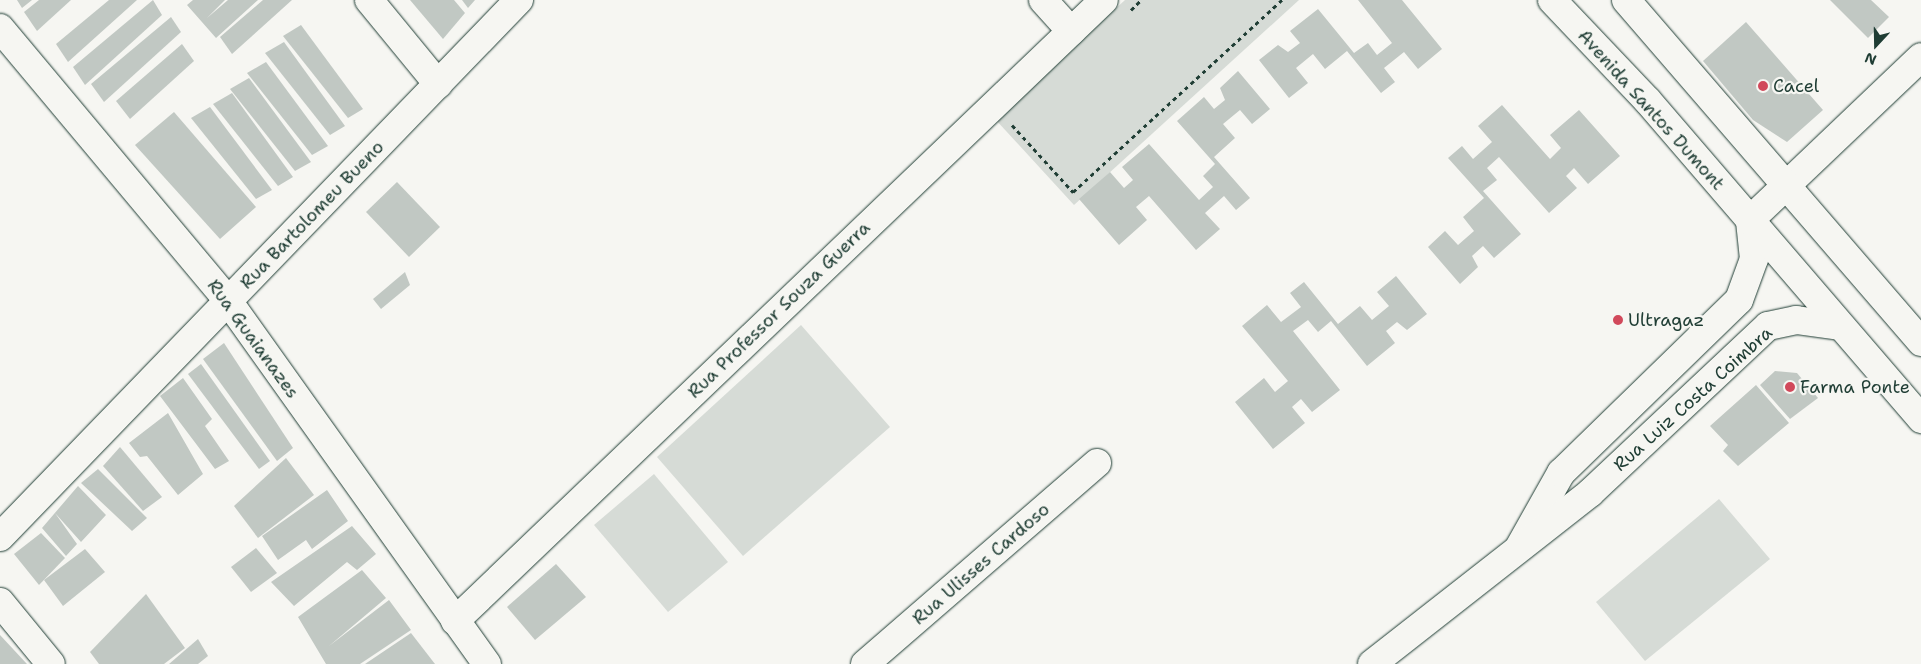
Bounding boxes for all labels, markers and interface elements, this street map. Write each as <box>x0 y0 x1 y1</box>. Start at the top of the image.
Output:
north arrow <box>1851 20 1901 70</box>
street label: Avenida Santos Dumont <box>1573 25 1729 195</box>
text: N <box>1862 49 1879 69</box>
place label: Cacel <box>1773 75 1819 97</box>
marker: Cacel <box>1757 80 1769 92</box>
street label: Rua Bartolomeu Bueno <box>236 136 388 294</box>
street label: Rua Professor Souza Guerra <box>683 217 875 403</box>
street label: Rua Guaianazes <box>203 275 303 403</box>
place label: Ultragaz <box>1628 309 1704 331</box>
marker: Ultragaz <box>1612 314 1624 326</box>
street label: Rua Luiz Costa Coimbra <box>1609 322 1777 476</box>
place label: Farma Ponte <box>1800 376 1910 398</box>
marker: Farma Ponte <box>1784 381 1796 393</box>
street label: Rua Ulisses Cardoso <box>908 499 1054 629</box>

